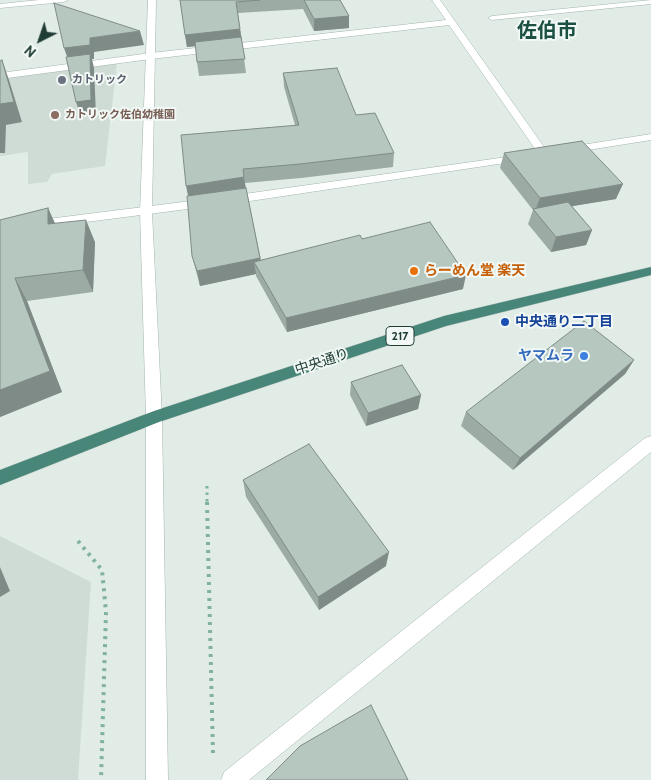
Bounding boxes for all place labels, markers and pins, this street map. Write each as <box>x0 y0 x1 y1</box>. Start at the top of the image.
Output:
place label: カトリック <box>72 73 127 87</box>
marker: カトリック <box>56 74 68 86</box>
place label: カトリック佐伯幼稚園 <box>65 108 175 122</box>
marker: カトリック佐伯幼稚園 <box>49 109 61 121</box>
place label: らーめん堂 楽天 <box>424 263 525 279</box>
marker: らーめん堂 楽天 <box>408 265 420 277</box>
place label: 中央通り二丁目 <box>515 314 613 330</box>
marker: 中央通り二丁目 <box>499 316 511 328</box>
place label: ヤマムラ <box>518 348 574 364</box>
marker: ヤマムラ <box>578 350 590 362</box>

